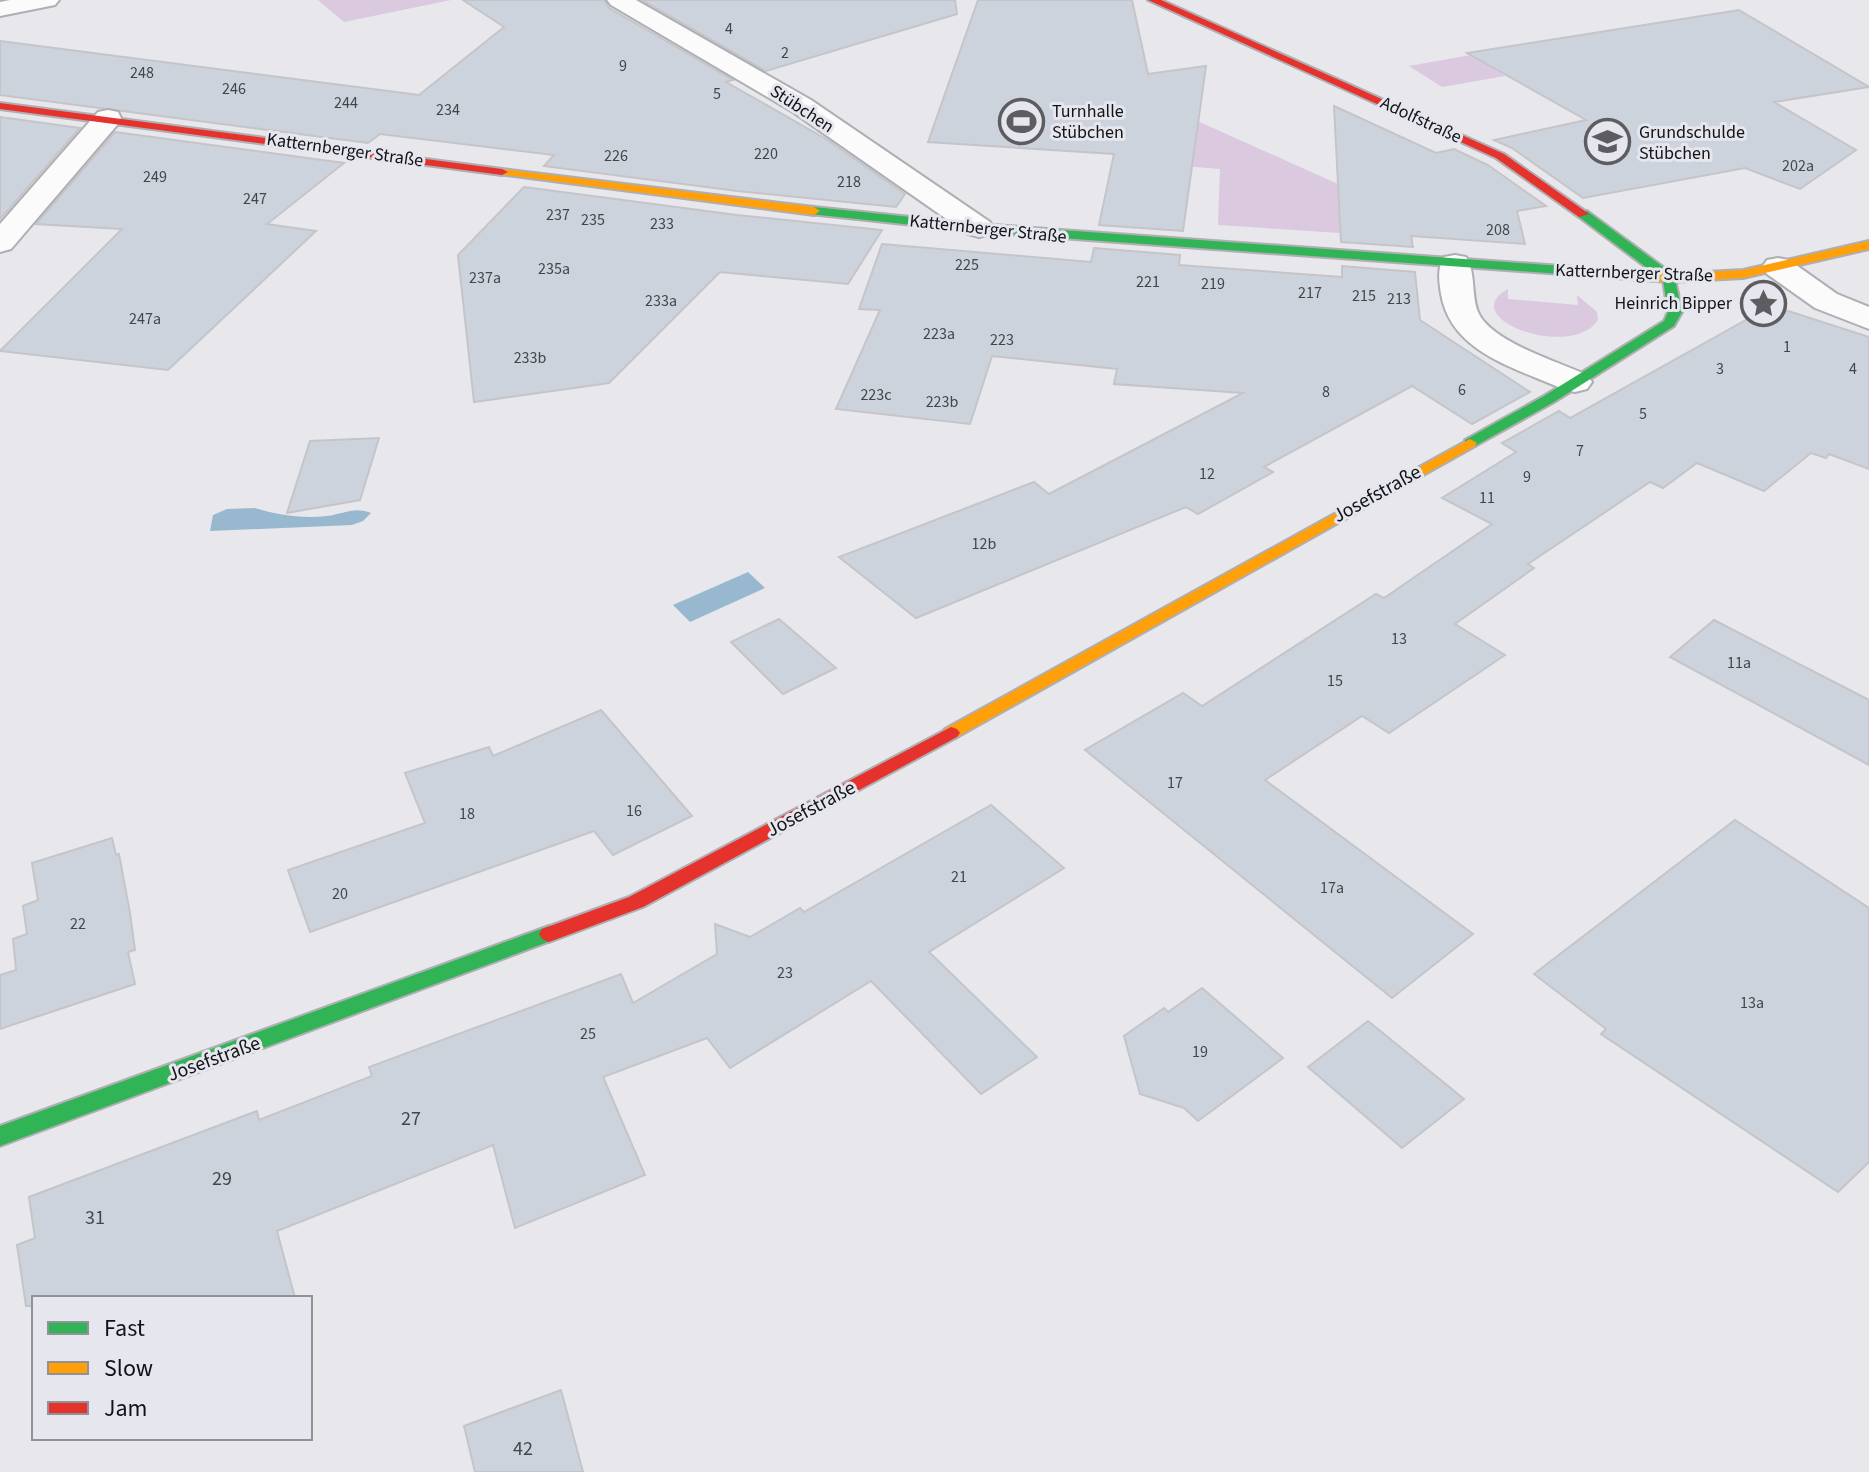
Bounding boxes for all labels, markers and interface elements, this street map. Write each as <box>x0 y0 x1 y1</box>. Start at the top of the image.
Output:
house number: 4 <box>725 18 733 40</box>
house number: 2 <box>781 42 789 64</box>
house number: 9 <box>619 55 627 77</box>
house number: 248 <box>130 62 154 84</box>
house number: 246 <box>222 78 246 100</box>
street label: Stübchen <box>765 79 839 139</box>
house number: 5 <box>713 83 721 105</box>
street label: Adolfstraße <box>1376 90 1466 150</box>
house number: 244 <box>334 92 358 114</box>
sports icon: Turnhalle Stübchen <box>997 97 1045 145</box>
house number: 234 <box>436 99 460 121</box>
place label: Turnhalle Stübchen <box>1052 99 1124 145</box>
school or university icon: Grundschulde Stübchen <box>1584 118 1632 166</box>
place label: Grundschulde Stübchen <box>1639 120 1745 166</box>
street label: Katternberger Straße <box>265 127 425 173</box>
house number: 220 <box>754 143 778 165</box>
house number: 226 <box>604 145 628 167</box>
house number: 202a <box>1782 155 1814 177</box>
house number: 249 <box>143 166 167 188</box>
house number: 218 <box>837 171 861 193</box>
house number: 247 <box>243 188 267 210</box>
house number: 237 <box>546 204 570 226</box>
street label: Katternberger Straße <box>908 208 1068 250</box>
house number: 235 <box>581 209 605 231</box>
house number: 233 <box>650 213 674 235</box>
house number: 208 <box>1486 219 1510 241</box>
house number: 225 <box>955 254 979 276</box>
house number: 235a <box>538 258 570 280</box>
street label: Katternberger Straße <box>1555 258 1713 288</box>
house number: 237a <box>469 267 501 289</box>
house number: 221 <box>1136 271 1160 293</box>
house number: 219 <box>1201 273 1225 295</box>
place icon: Heinrich Bipper <box>1739 279 1787 327</box>
house number: 217 <box>1298 282 1322 304</box>
house number: 215 <box>1352 285 1376 307</box>
house number: 213 <box>1387 288 1411 310</box>
house number: 233a <box>645 290 677 312</box>
place label: Heinrich Bipper <box>1615 291 1733 316</box>
house number: 247a <box>129 308 161 330</box>
house number: 223a <box>923 323 955 345</box>
house number: 223 <box>990 329 1014 351</box>
house number: 1 <box>1783 336 1791 358</box>
house number: 233b <box>514 347 546 369</box>
house number: 3 <box>1716 358 1724 380</box>
house number: 4 <box>1849 358 1857 380</box>
house number: 6 <box>1458 379 1466 401</box>
house number: 8 <box>1322 381 1330 403</box>
house number: 223c <box>860 384 892 406</box>
house number: 223b <box>926 391 958 413</box>
house number: 5 <box>1639 403 1647 425</box>
house number: 7 <box>1576 440 1584 462</box>
street label: Josefstraße <box>1328 458 1426 530</box>
house number: 12 <box>1199 463 1215 485</box>
house number: 9 <box>1523 466 1531 488</box>
house number: 11 <box>1479 487 1495 509</box>
house number: 12b <box>972 533 997 555</box>
house number: 13 <box>1391 628 1407 650</box>
house number: 11a <box>1727 652 1751 674</box>
house number: 15 <box>1327 670 1343 692</box>
house number: 17 <box>1167 772 1183 794</box>
street label: Josefstraße <box>762 774 861 844</box>
house number: 16 <box>626 800 642 822</box>
house number: 18 <box>459 803 475 825</box>
house number: 21 <box>951 866 967 888</box>
house number: 17a <box>1320 877 1344 899</box>
house number: 20 <box>332 883 348 905</box>
house number: 22 <box>70 913 86 935</box>
house number: 23 <box>777 962 793 984</box>
house number: 13a <box>1740 992 1764 1014</box>
house number: 25 <box>580 1023 596 1045</box>
street label: Josefstraße <box>164 1029 264 1089</box>
house number: 19 <box>1192 1041 1208 1063</box>
house number: 27 <box>401 1105 421 1133</box>
house number: 29 <box>212 1165 232 1193</box>
house number: 31 <box>85 1204 105 1232</box>
legend <box>32 1296 312 1440</box>
text: Fast <box>104 1311 145 1346</box>
text: Slow <box>104 1351 153 1386</box>
text: Jam <box>104 1391 148 1426</box>
house number: 42 <box>513 1435 533 1463</box>

